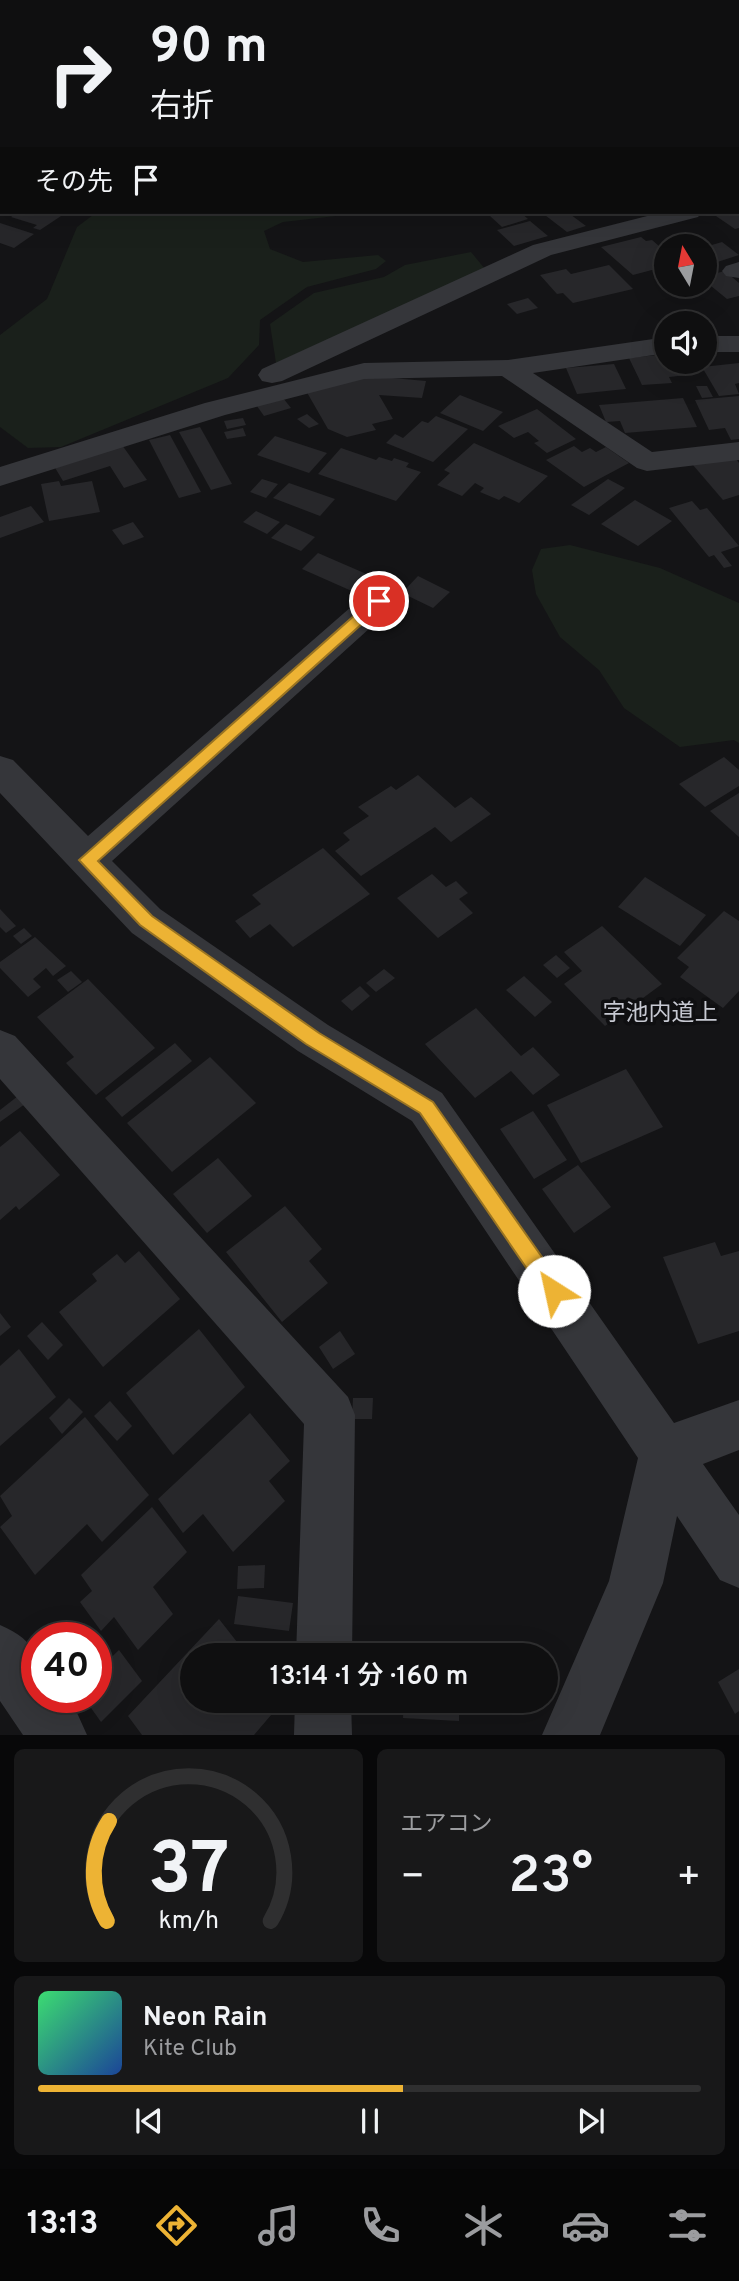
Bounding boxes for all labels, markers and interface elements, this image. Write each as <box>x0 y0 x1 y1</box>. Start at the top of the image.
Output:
text: 90 m <box>150 18 268 80</box>
icon: right <box>35 28 126 119</box>
text: 右折 <box>150 88 214 128</box>
icon: arrive <box>127 161 165 199</box>
text: その先 <box>35 167 113 200</box>
north arrow <box>654 234 718 298</box>
map controls <box>654 234 717 374</box>
button: sound <box>654 311 717 374</box>
pin <box>349 571 409 631</box>
icon: arrive <box>360 582 398 620</box>
district label: 字池内道上 <box>603 1000 718 1029</box>
position arrow <box>517 1254 591 1328</box>
speed limit sign: 40 <box>21 1622 112 1713</box>
text: 13:14 · 1 分 · 160 m <box>270 1661 468 1694</box>
text: エアコン <box>401 1811 493 1840</box>
text: 37 <box>147 1828 229 1920</box>
text: 23° <box>508 1845 593 1911</box>
text: − <box>401 1854 425 1903</box>
text: + <box>676 1854 701 1903</box>
text: km/h <box>158 1906 219 1938</box>
text: Neon Rain <box>143 2002 268 2035</box>
text: Kite Club <box>143 2035 237 2064</box>
icon: previous <box>130 2102 168 2140</box>
icon: pause <box>351 2102 389 2140</box>
icon: next <box>572 2102 610 2140</box>
icon: directions <box>152 2201 201 2250</box>
icon: music <box>254 2201 303 2250</box>
icon: phone <box>356 2201 405 2250</box>
icon: climate <box>459 2201 508 2250</box>
icon: car <box>561 2201 610 2250</box>
icon: filters <box>663 2201 712 2250</box>
text: 13:13 <box>27 2205 98 2245</box>

